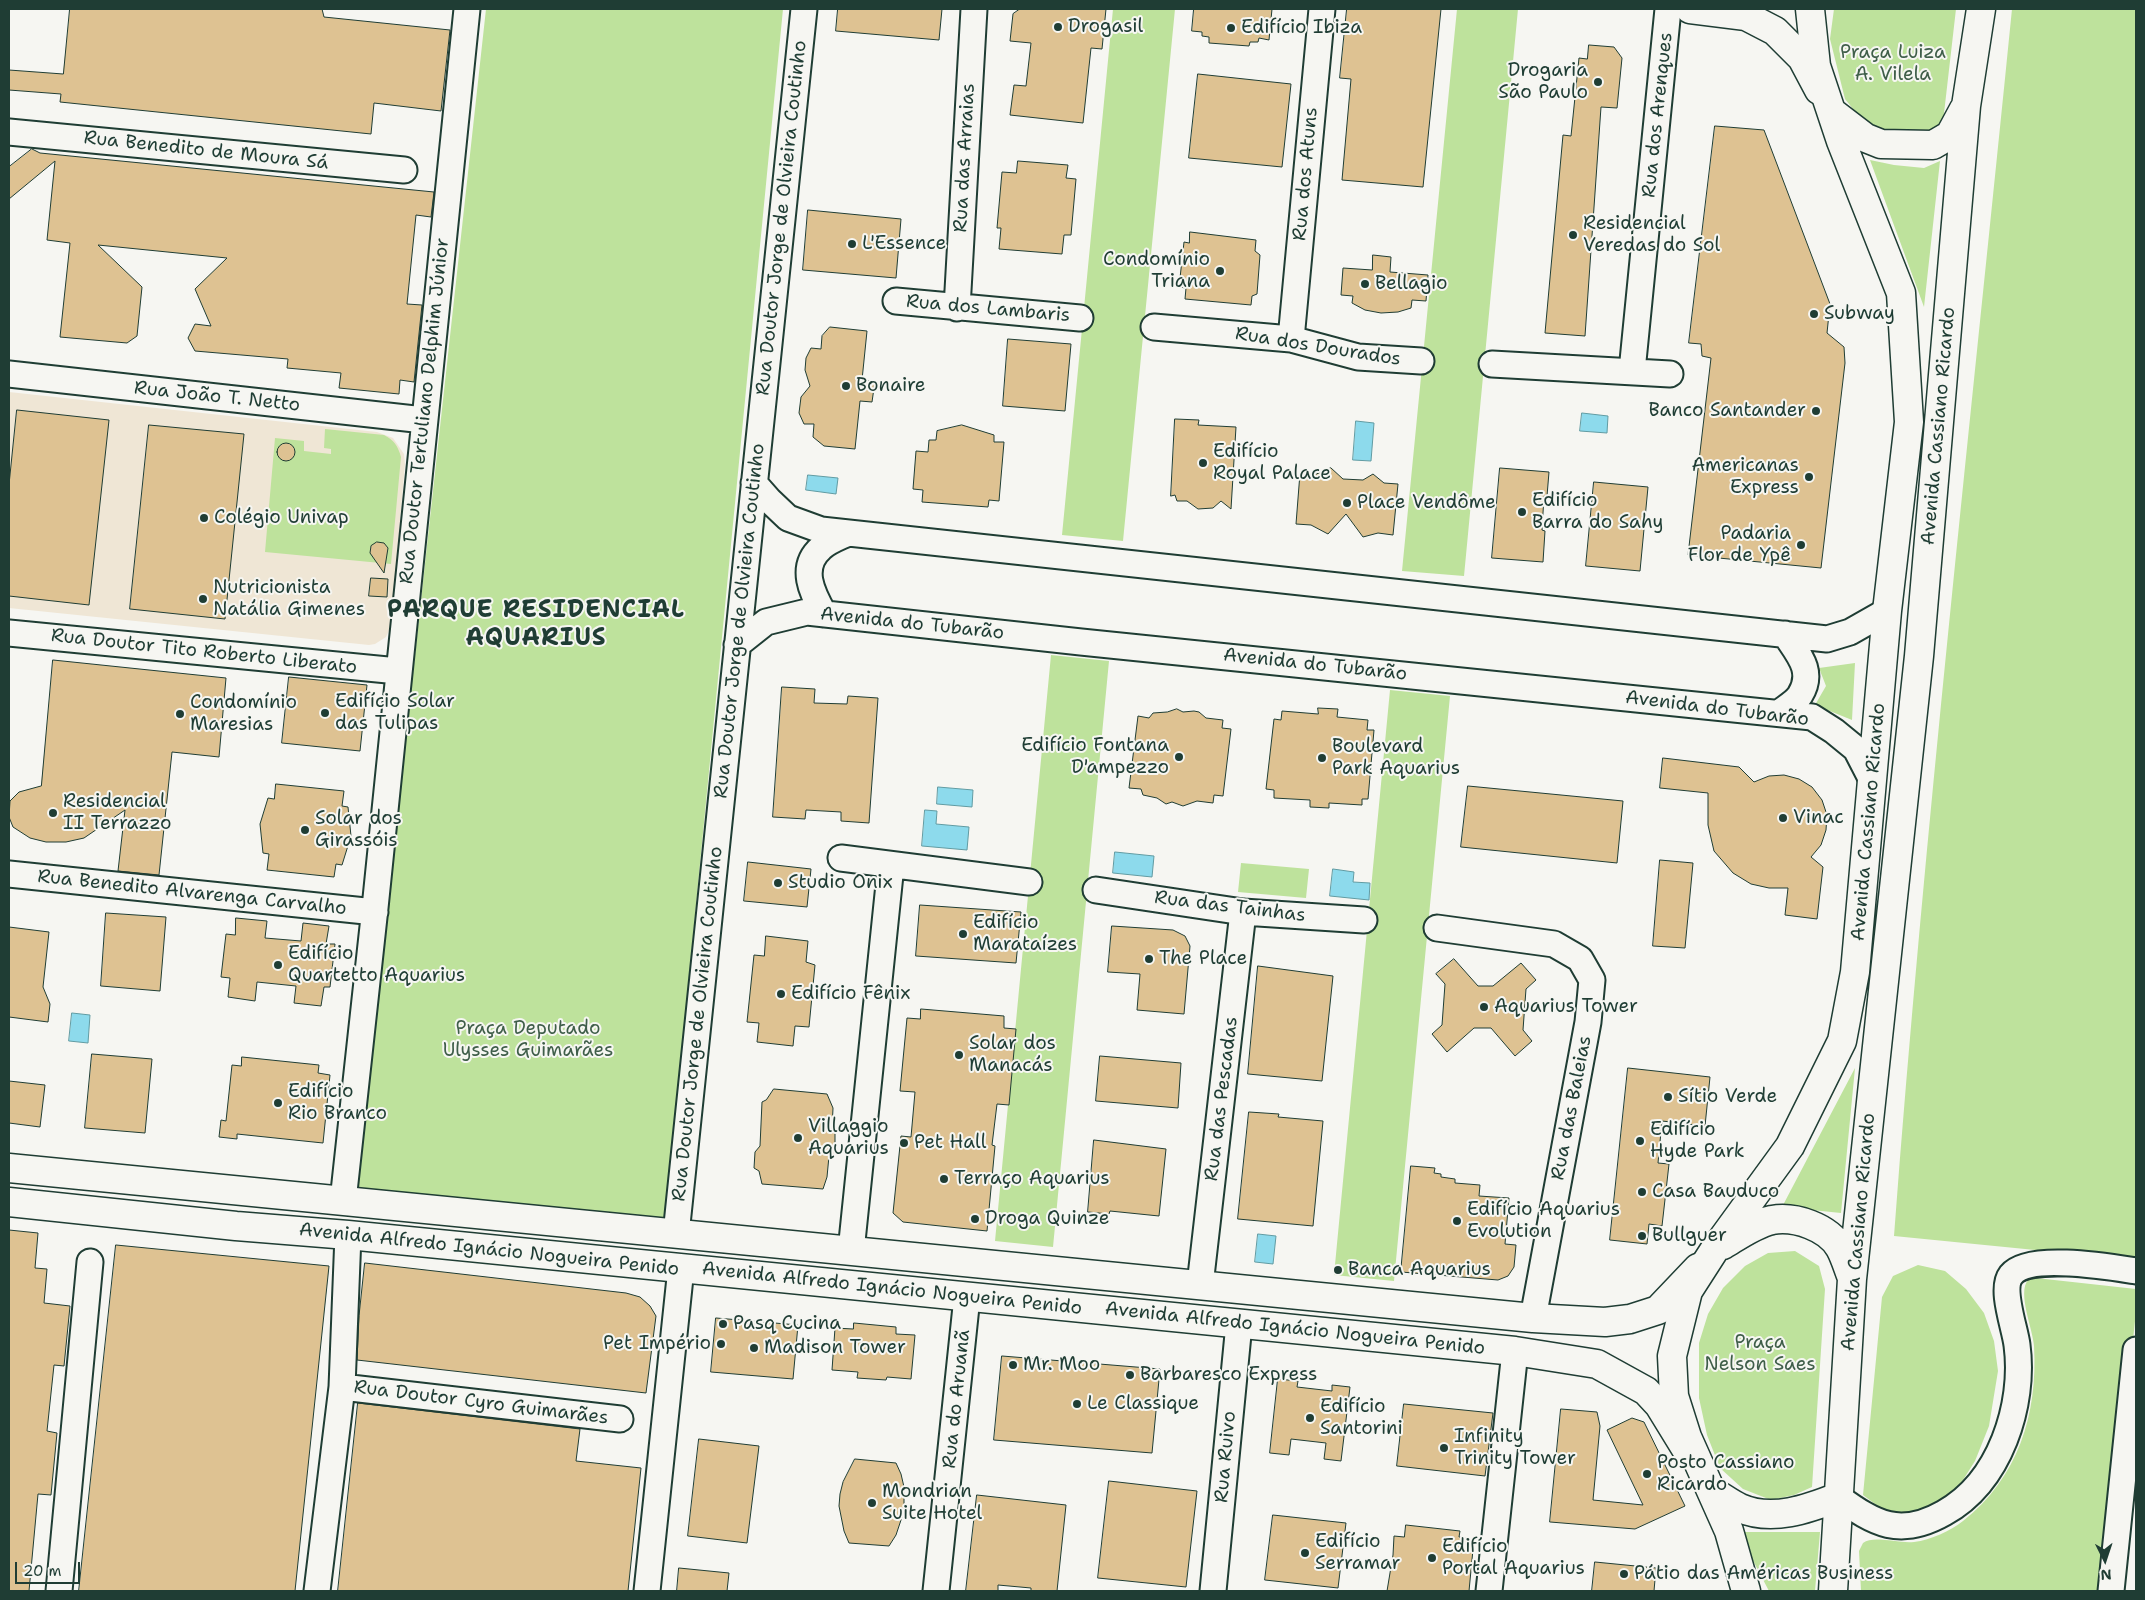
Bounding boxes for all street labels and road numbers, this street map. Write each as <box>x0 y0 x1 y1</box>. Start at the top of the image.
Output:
street label: Rua dos Arenques <box>1638 31 1678 199</box>
street label: Rua Doutor Jorge de Olvieira Coutinho <box>752 39 812 397</box>
street label: Rua das Arraias <box>950 83 980 233</box>
street label: Rua dos Atuns <box>1289 106 1323 242</box>
street label: Rua Benedito de Moura Sá <box>82 127 330 175</box>
street label: Rua Doutor Tertuliano Delphim Júnior <box>395 237 455 585</box>
street label: Rua dos Lambaris <box>905 290 1071 328</box>
street label: Avenida Cassiano Ricardo <box>1917 306 1961 546</box>
street label: Rua dos Dourados <box>1234 323 1402 371</box>
street label: Rua João T. Netto <box>133 377 301 417</box>
street label: Rua Doutor Jorge de Olvieira Coutinho <box>710 442 770 800</box>
street label: Avenida do Tubarão <box>819 603 1005 645</box>
street label: Rua Doutor Tito Roberto Liberato <box>50 625 358 679</box>
street label: Avenida do Tubarão <box>1222 644 1408 686</box>
street label: Avenida do Tubarão <box>1624 686 1810 732</box>
street label: Avenida Cassiano Ricardo <box>1847 702 1891 942</box>
street label: Rua Doutor Jorge de Olvieira Coutinho <box>668 845 728 1203</box>
street label: Rua Benedito Alvarenga Carvalho <box>36 865 348 921</box>
street label: Rua das Tainhas <box>1153 886 1307 928</box>
street label: Rua das Pescadas <box>1201 1015 1243 1183</box>
street label: Rua das Baleias <box>1547 1034 1597 1182</box>
street label: Avenida Cassiano Ricardo <box>1837 1112 1881 1352</box>
street label: Avenida Alfredo Ignácio Nogueira Penido <box>298 1219 680 1281</box>
street label: Avenida Alfredo Ignácio Nogueira Penido <box>701 1258 1083 1320</box>
street label: Avenida Alfredo Ignácio Nogueira Penido <box>1104 1298 1486 1360</box>
street label: Rua do Aruanã <box>938 1328 976 1470</box>
street label: Rua Doutor Cyro Guimarães <box>352 1376 610 1430</box>
street label: Rua Ruivo <box>1211 1410 1241 1504</box>

